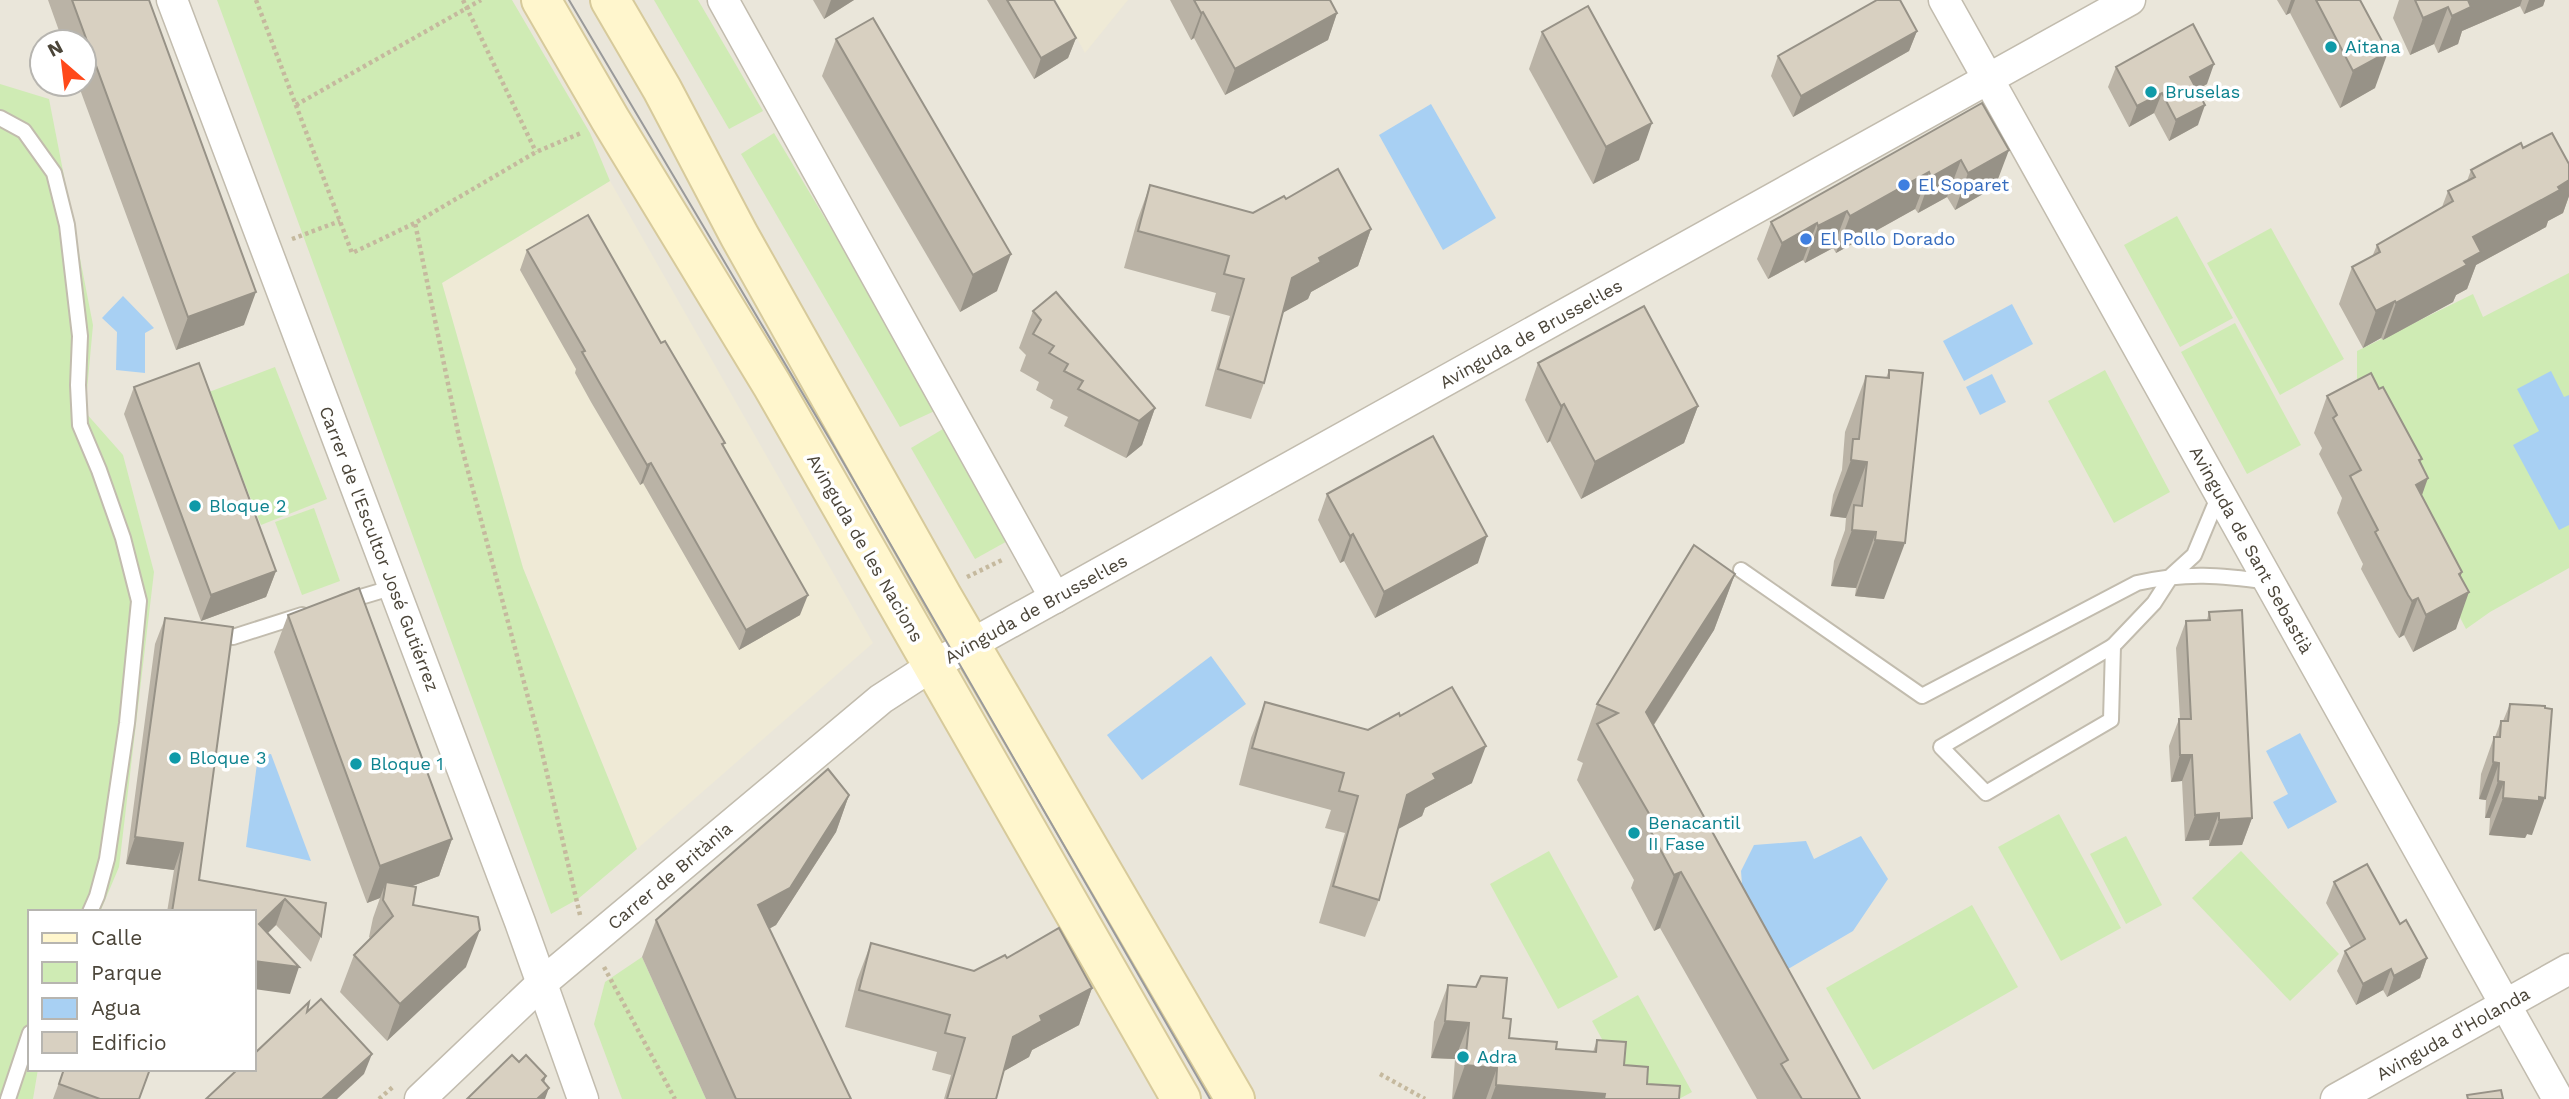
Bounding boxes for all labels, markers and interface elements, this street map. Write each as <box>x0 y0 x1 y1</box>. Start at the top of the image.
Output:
north arrow <box>28 28 98 98</box>
text: N <box>44 35 67 62</box>
place label: Aitana <box>2345 36 2401 57</box>
marker: Aitana <box>2323 39 2339 55</box>
place label: Bruselas <box>2165 81 2240 102</box>
marker: Bruselas <box>2143 84 2159 100</box>
place label: El Soparet <box>1918 174 2009 195</box>
marker: El Soparet <box>1896 177 1912 193</box>
place label: El Pollo Dorado <box>1820 228 1955 249</box>
marker: El Pollo Dorado <box>1798 231 1814 247</box>
street label: Avinguda de Brussel·les <box>1436 274 1626 393</box>
street label: Carrer de l'Escultor José Gutiérrez <box>315 403 444 694</box>
street label: Avinguda de Sant Sebastià <box>2186 442 2317 657</box>
street label: Avinguda de les Nacions <box>803 450 928 645</box>
place label: Bloque 2 <box>209 495 286 516</box>
marker: Bloque 2 <box>187 498 203 514</box>
street label: Avinguda de Brussel·les <box>941 549 1131 668</box>
place label: Bloque 3 <box>189 747 266 768</box>
marker: Bloque 3 <box>167 750 183 766</box>
place label: Bloque 1 <box>370 753 444 774</box>
marker: Bloque 1 <box>348 756 364 772</box>
place label: Benacantil II Fase <box>1648 812 1741 854</box>
street label: Carrer de Britània <box>603 817 736 934</box>
marker: Benacantil II Fase <box>1626 825 1642 841</box>
legend <box>28 910 256 1071</box>
text: Calle <box>91 925 142 950</box>
text: Parque <box>91 960 162 985</box>
street label: Avinguda d'Holanda <box>2372 983 2533 1084</box>
text: Agua <box>91 995 141 1020</box>
text: Edificio <box>91 1030 167 1055</box>
place label: Adra <box>1477 1046 1517 1067</box>
marker: Adra <box>1455 1049 1471 1065</box>

